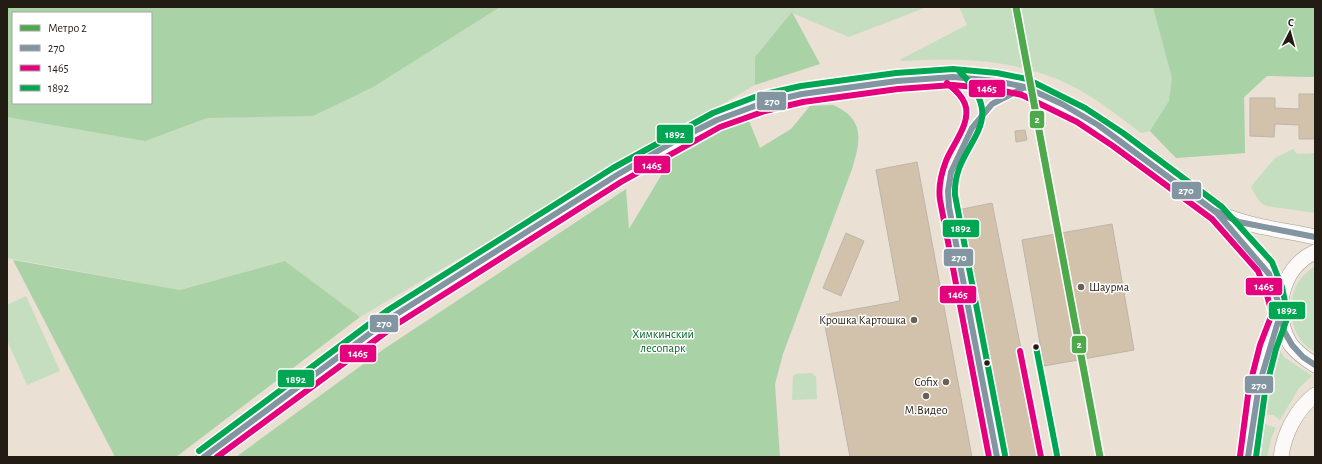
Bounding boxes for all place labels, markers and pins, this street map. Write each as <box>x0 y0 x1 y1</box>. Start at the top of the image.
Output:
place label: Шаурма <box>1089 281 1130 294</box>
marker: Шаурма <box>1076 282 1086 292</box>
place label: Крошка Картошка <box>819 314 907 326</box>
marker: Крошка Картошка <box>909 315 919 325</box>
unlabelled marker <box>1031 342 1041 352</box>
unlabelled marker <box>982 358 992 368</box>
place label: Cofix <box>914 376 938 388</box>
marker: Cofix <box>941 377 951 387</box>
marker: М.Видео <box>921 391 931 401</box>
place label: М.Видео <box>905 404 948 416</box>

